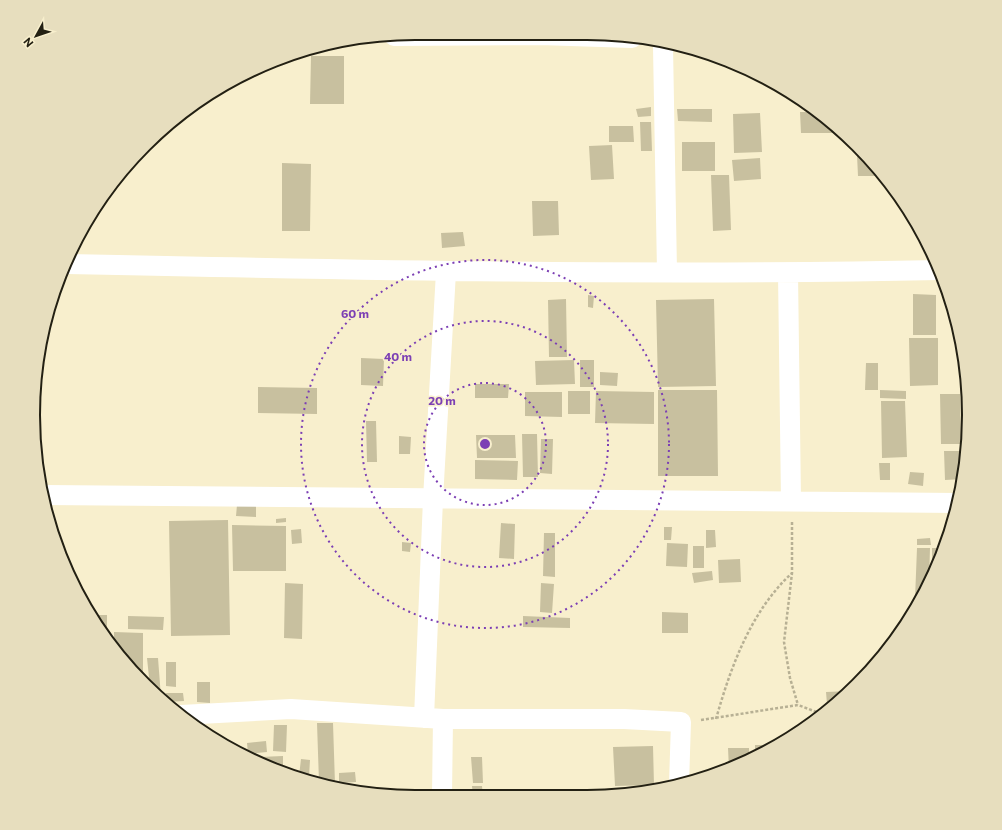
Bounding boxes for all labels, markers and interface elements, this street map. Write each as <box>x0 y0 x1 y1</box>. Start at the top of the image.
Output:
north arrow <box>16 16 56 56</box>
text: N <box>20 35 36 50</box>
text: 60 m <box>341 306 369 320</box>
text: 40 m <box>384 349 412 363</box>
text: 20 m <box>428 393 456 407</box>
centre of rings <box>478 437 492 451</box>

